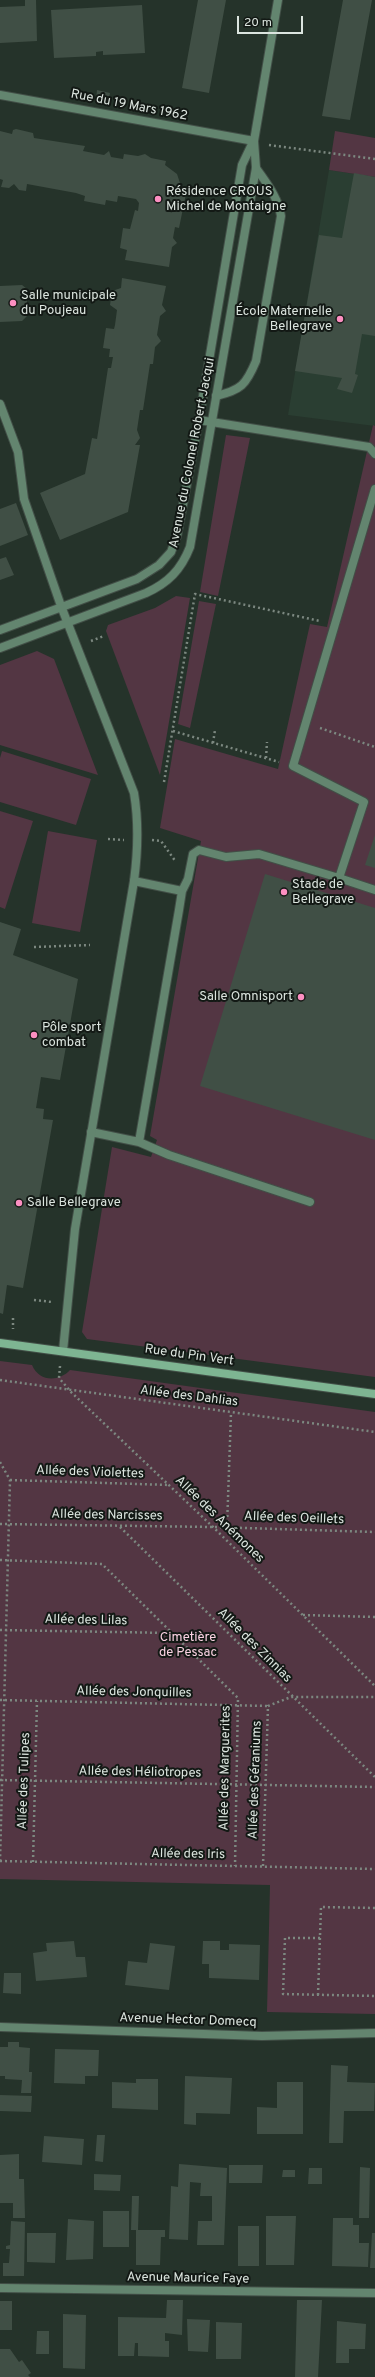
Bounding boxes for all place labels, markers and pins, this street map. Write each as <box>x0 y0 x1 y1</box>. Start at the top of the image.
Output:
place label: Résidence CROUS Michel de Montaigne <box>166 184 286 215</box>
marker: Résidence CROUS Michel de Montaigne <box>153 194 163 204</box>
place label: Salle municipale du Poujeau <box>21 288 116 319</box>
marker: Salle municipale du Poujeau <box>8 298 18 308</box>
place label: École Maternelle Bellegrave <box>235 304 332 335</box>
marker: École Maternelle Bellegrave <box>335 314 345 324</box>
place label: Stade de Bellegrave <box>292 877 354 908</box>
marker: Stade de Bellegrave <box>279 887 289 897</box>
place label: Salle Omnisport <box>199 989 293 1005</box>
marker: Salle Omnisport <box>296 992 306 1002</box>
place label: Pôle sport combat <box>42 1020 102 1051</box>
marker: Pôle sport combat <box>29 1030 39 1040</box>
place label: Salle Bellegrave <box>27 1195 121 1211</box>
marker: Salle Bellegrave <box>14 1198 24 1208</box>

